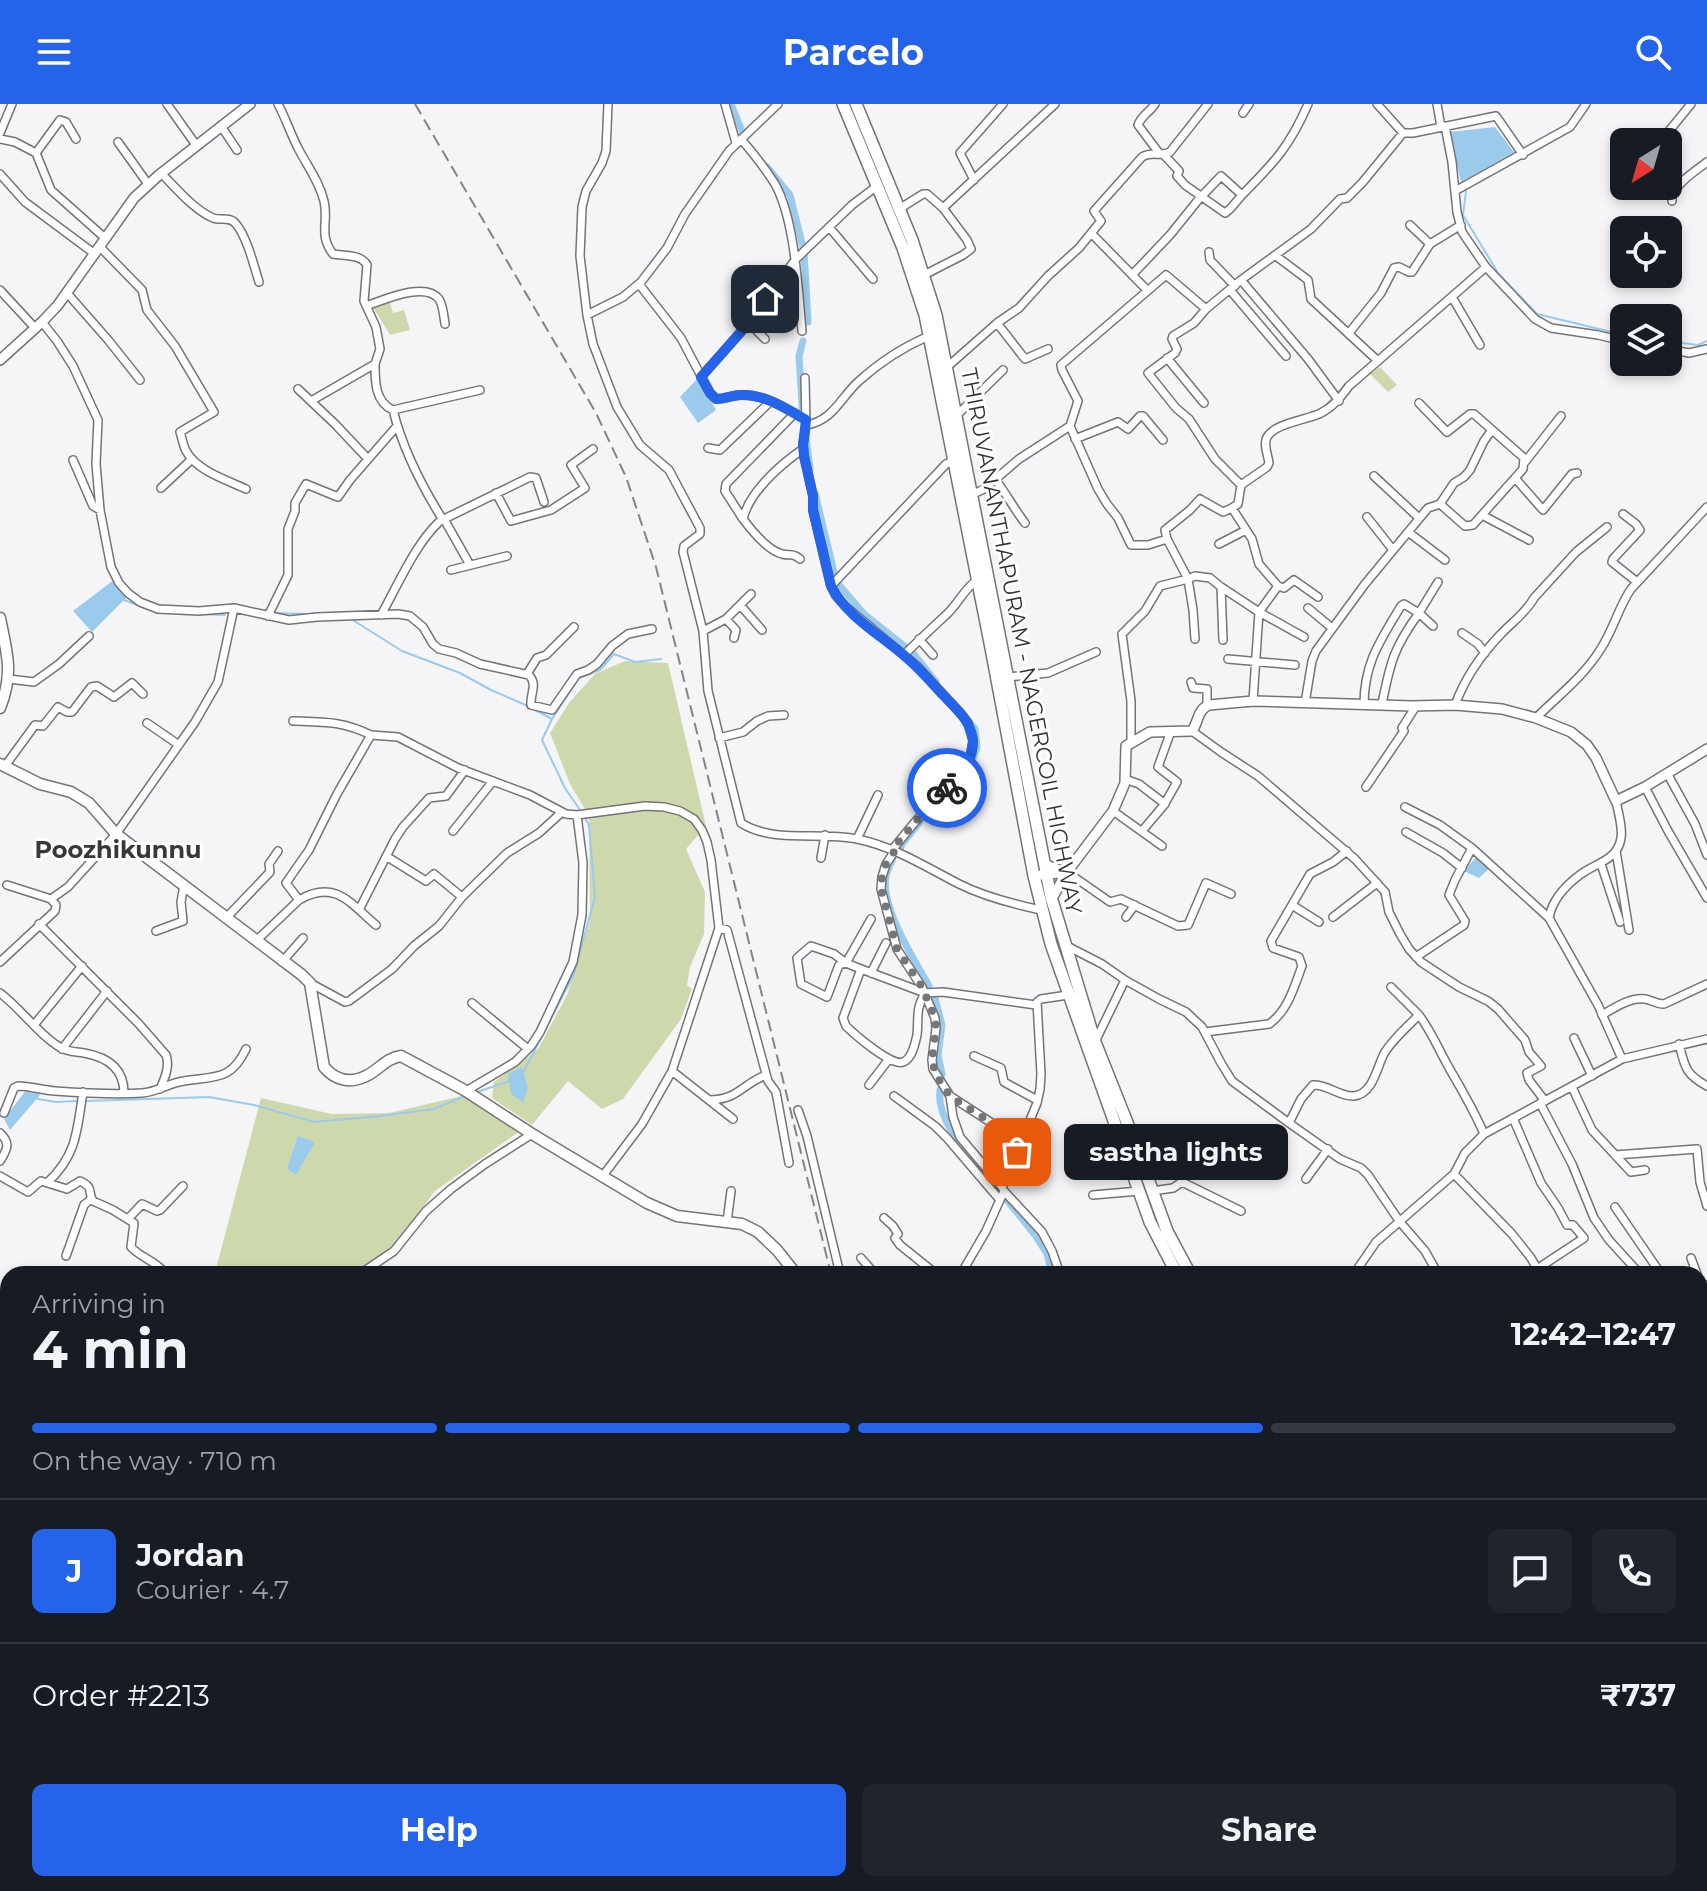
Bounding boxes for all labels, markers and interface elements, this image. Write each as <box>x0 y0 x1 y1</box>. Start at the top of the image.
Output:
icon: menu <box>32 30 76 74</box>
text: Parcelo <box>783 30 924 74</box>
icon: search <box>1631 30 1675 74</box>
north arrow <box>1610 128 1682 200</box>
map controls <box>1610 128 1682 376</box>
button: locate <box>1610 216 1682 288</box>
pin <box>731 265 799 333</box>
icon: home <box>743 277 787 321</box>
button: layers <box>1610 304 1682 376</box>
street label: THIRUVANANTHAPURAM - NAGERCOIL HIGHWAY <box>955 366 1088 916</box>
courier <box>907 748 987 828</box>
icon: bike <box>925 766 969 810</box>
district label: Poozhikunnu <box>35 835 201 864</box>
pin <box>983 1118 1051 1186</box>
callout: sastha lights <box>1065 1124 1289 1180</box>
icon: bag <box>995 1130 1039 1174</box>
text: sastha lights <box>1089 1136 1263 1168</box>
text: Arriving in <box>32 1288 166 1320</box>
text: 12:42–12:47 <box>1511 1316 1676 1353</box>
text: 4 min <box>32 1318 189 1381</box>
text: On the way · 710 m <box>32 1445 277 1477</box>
button: chat <box>1488 1529 1572 1613</box>
button: phone <box>1592 1529 1676 1613</box>
text: Jordan <box>136 1537 245 1574</box>
text: J <box>66 1553 82 1590</box>
text: Courier · 4.7 <box>136 1574 289 1606</box>
text: Order #2213 <box>32 1677 210 1714</box>
text: ₹737 <box>1600 1677 1676 1714</box>
button: Help <box>32 1784 846 1876</box>
button: Share <box>862 1784 1676 1876</box>

